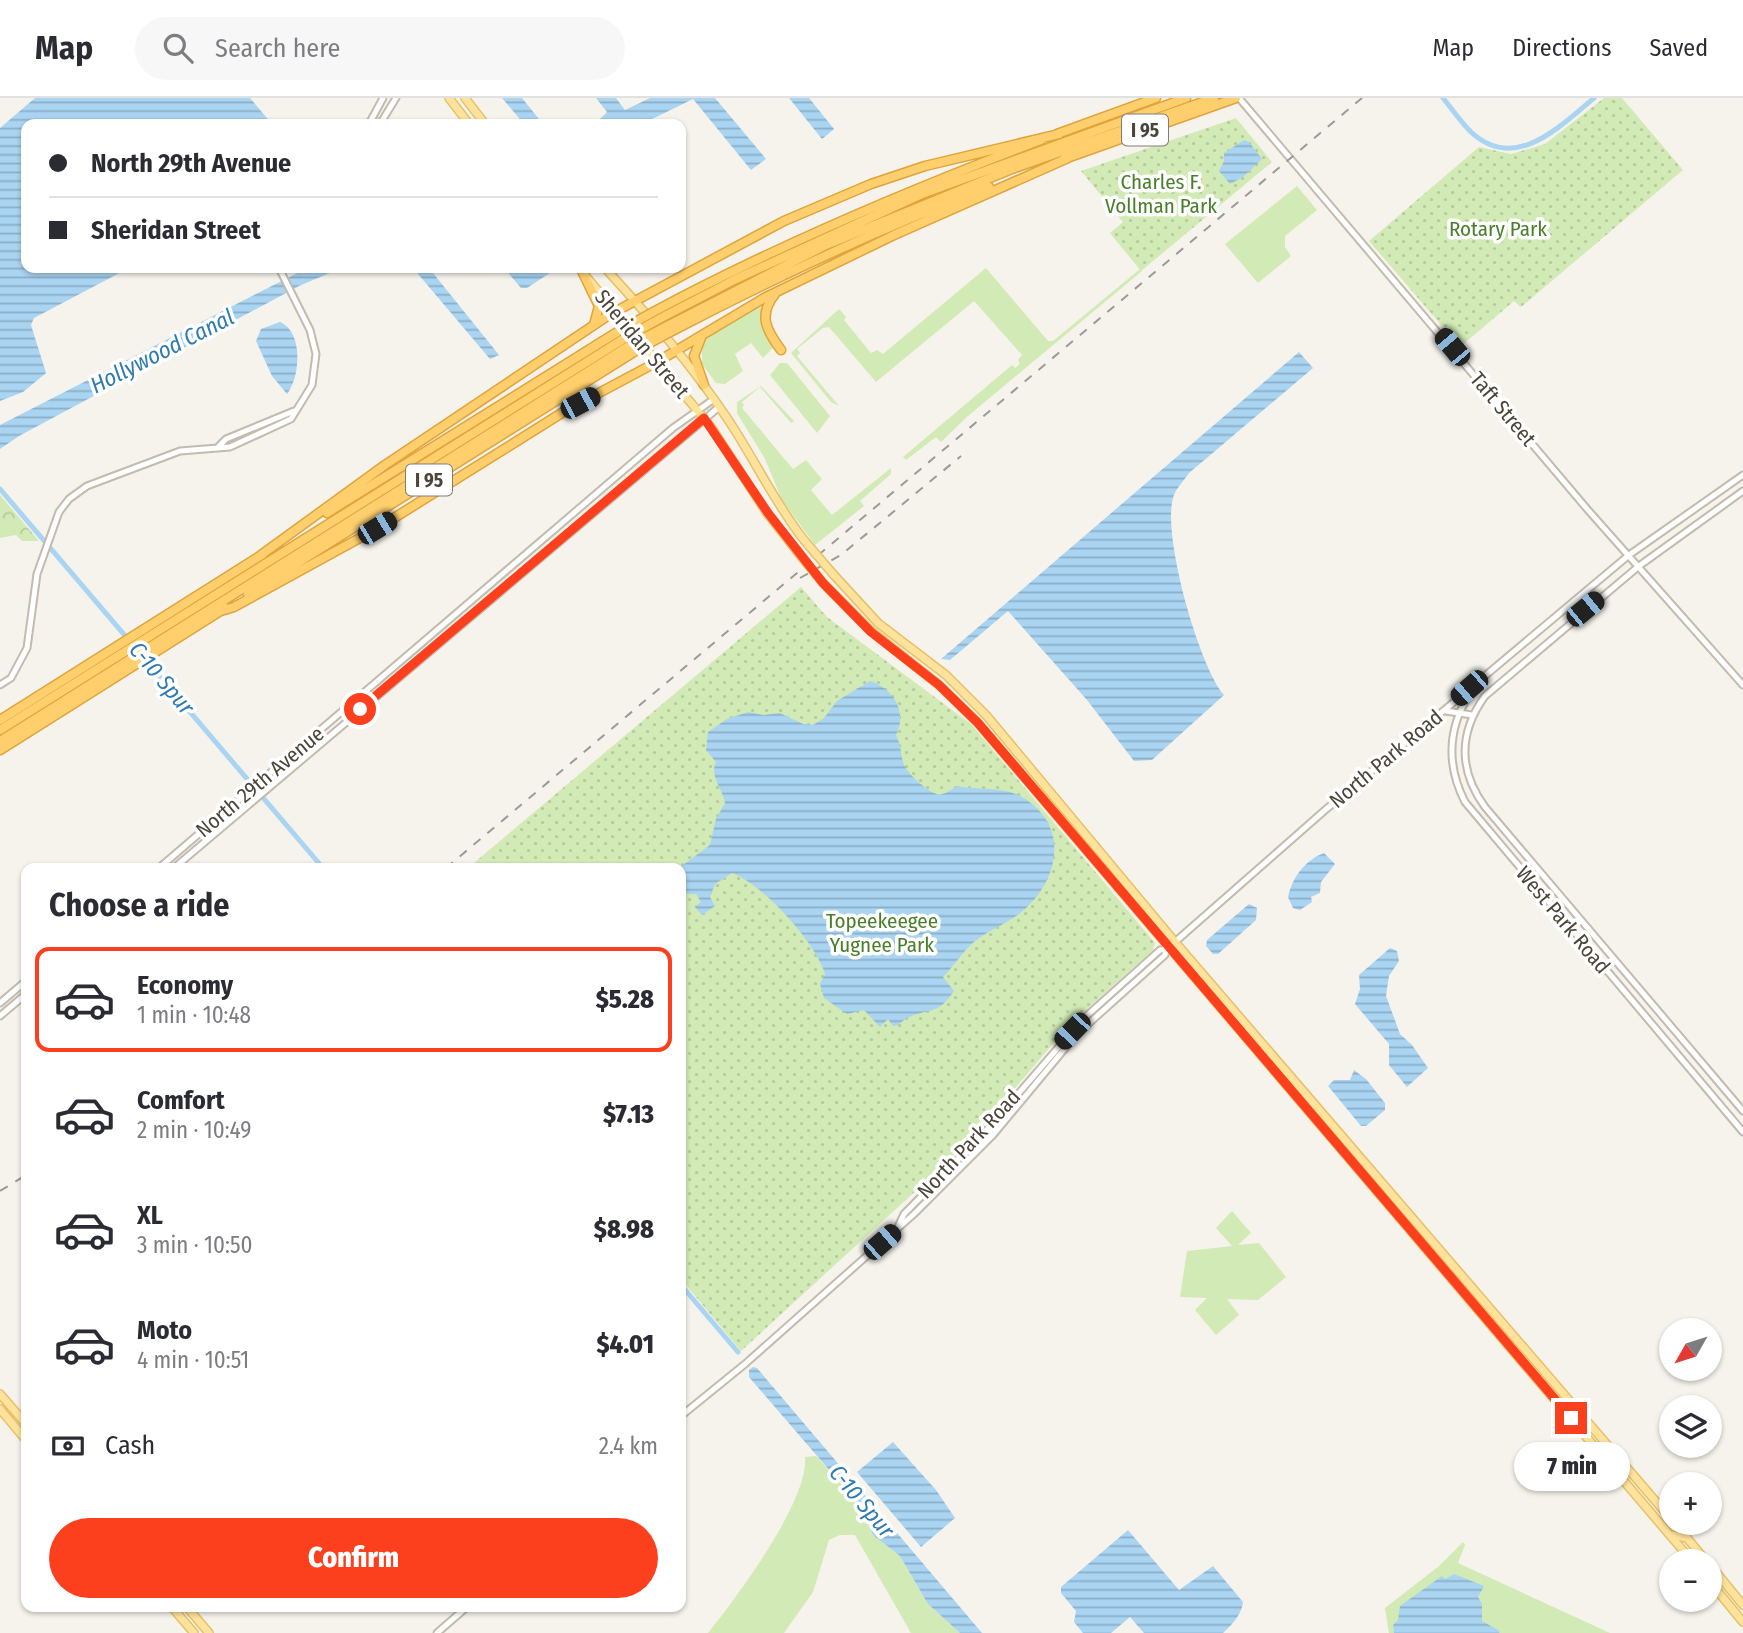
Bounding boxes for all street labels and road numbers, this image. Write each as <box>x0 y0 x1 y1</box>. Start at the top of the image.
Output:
road number: I 95 <box>1122 114 1168 146</box>
street label: Sheridan Street <box>589 284 695 404</box>
street label: Taft Street <box>1464 367 1542 451</box>
road number: I 95 <box>406 464 452 496</box>
street label: North Park Road <box>1324 704 1448 814</box>
street label: North 29th Avenue <box>191 721 329 843</box>
street label: West Park Road <box>1510 861 1616 979</box>
street label: North Park Road <box>912 1084 1026 1204</box>

